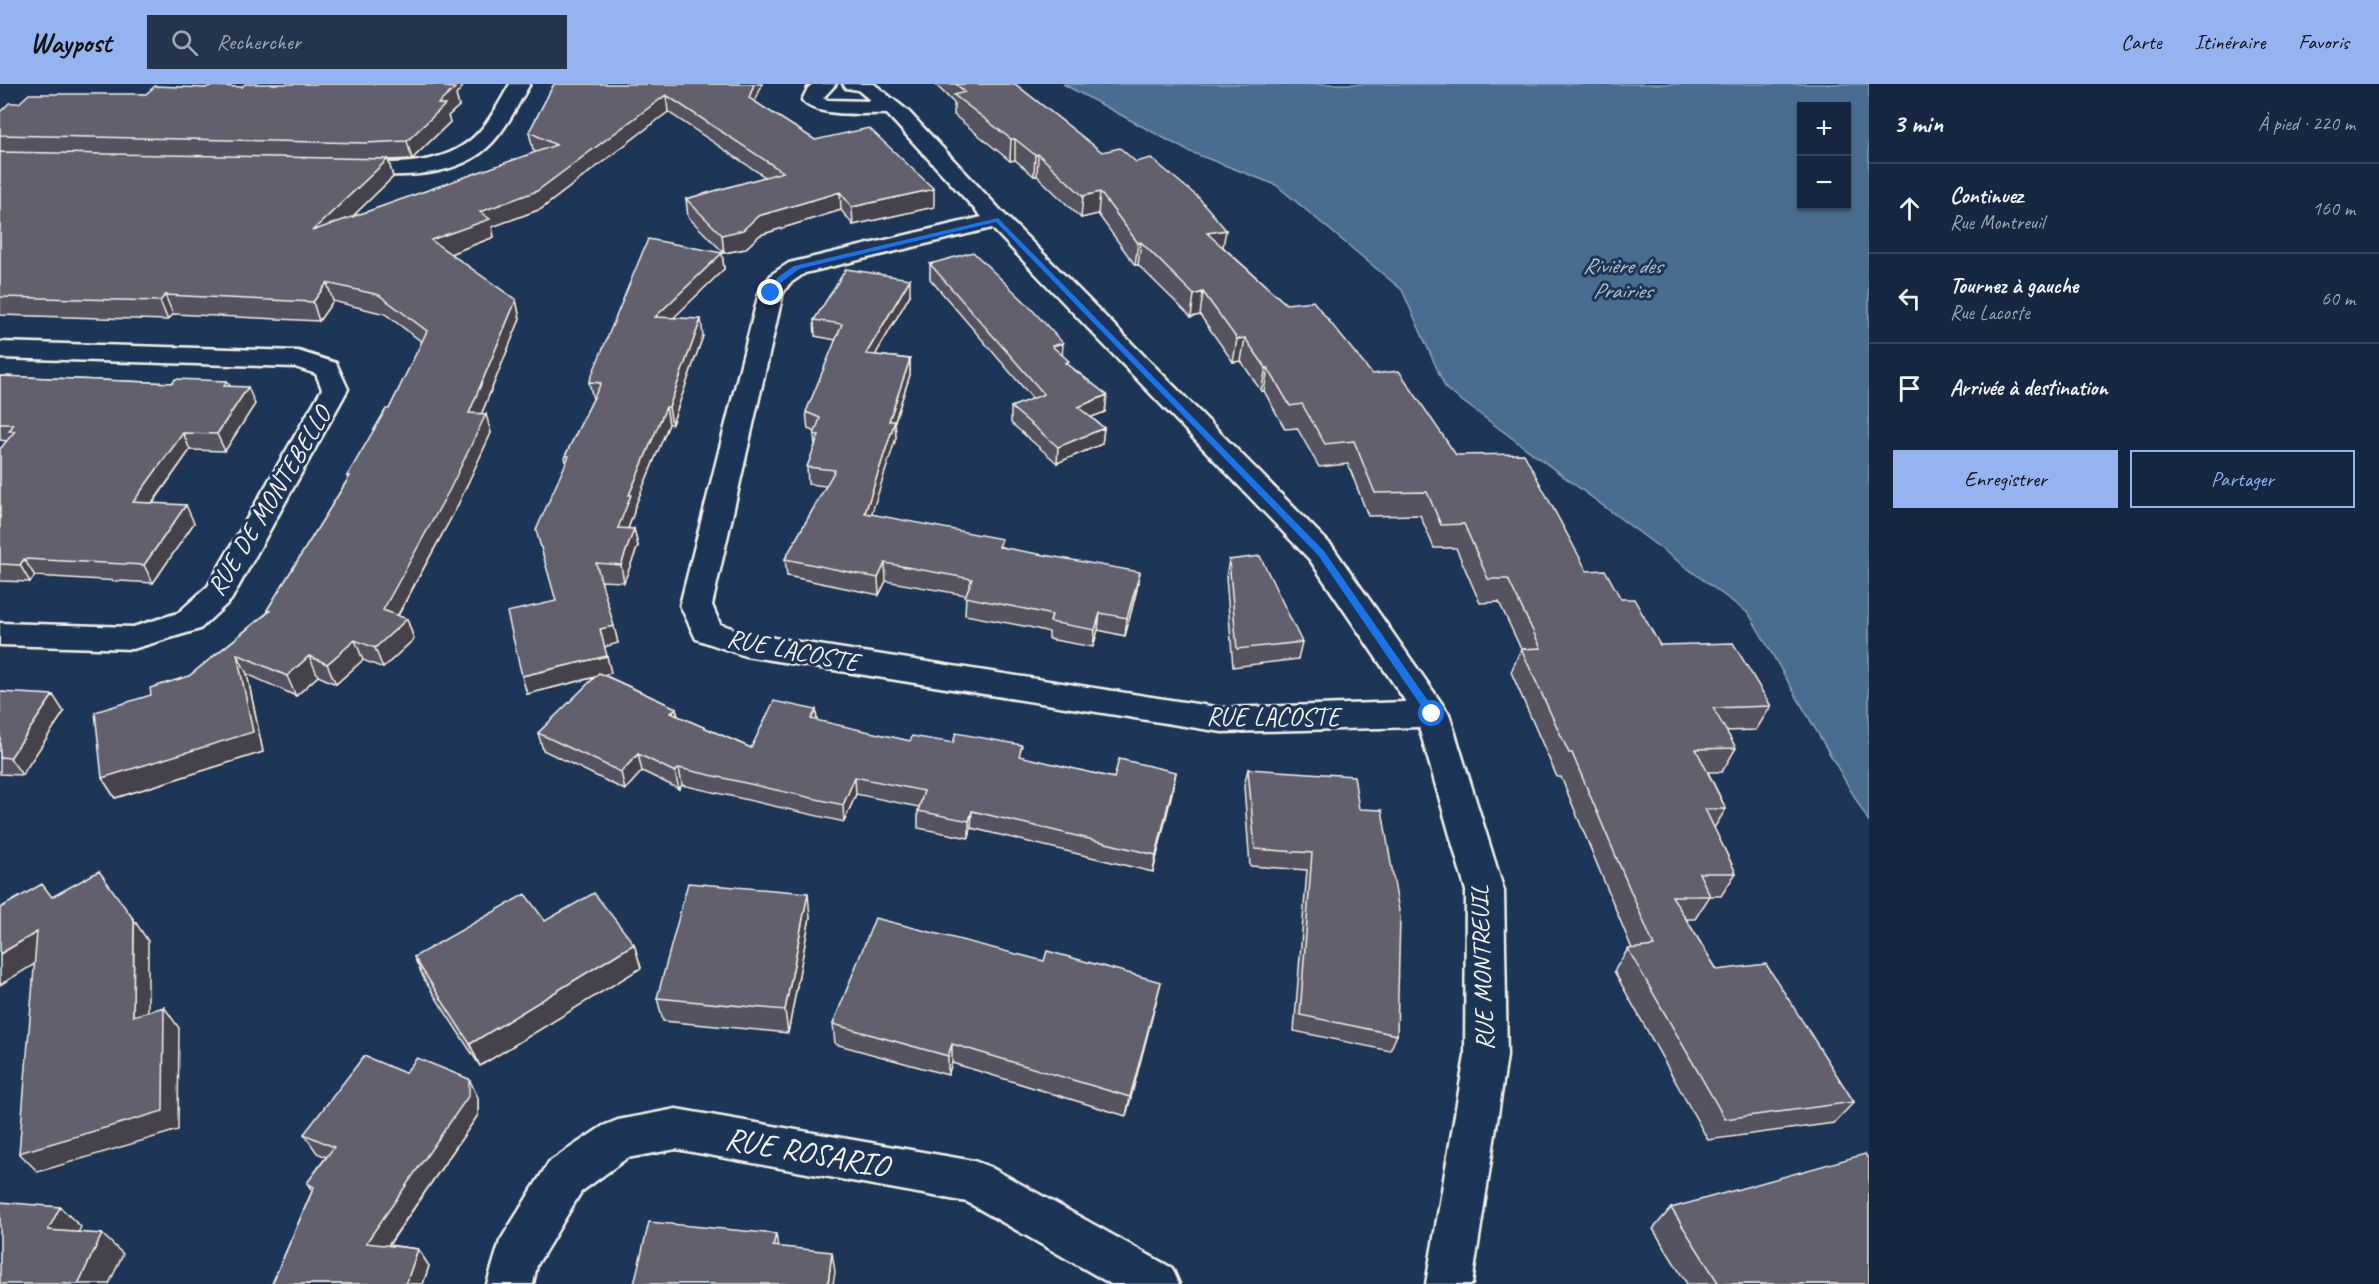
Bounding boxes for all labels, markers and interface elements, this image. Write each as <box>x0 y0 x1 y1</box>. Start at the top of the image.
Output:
search box <box>147 15 567 69</box>
text: Waypost <box>30 25 111 60</box>
icon: search <box>168 26 201 59</box>
text: Rechercher <box>216 28 301 56</box>
text: Carte <box>2121 29 2162 55</box>
text: Itinéraire <box>2195 29 2265 55</box>
text: Favoris <box>2298 29 2349 55</box>
map controls <box>1797 102 1851 210</box>
button: + <box>1797 102 1851 156</box>
text: 3 min <box>1893 107 1943 140</box>
text: À pied · 220 m <box>2258 111 2355 136</box>
button: − <box>1797 156 1851 210</box>
text: Continuez <box>1950 182 2023 210</box>
icon: ahead <box>1893 192 1926 225</box>
text: 160 m <box>2312 196 2355 221</box>
text: Rue Montreuil <box>1950 210 2044 235</box>
water label: Rivière des Prairies <box>1583 252 1665 305</box>
text: Tournez à gauche <box>1950 272 2078 300</box>
route end <box>757 279 783 305</box>
icon: left <box>1893 282 1926 315</box>
text: 60 m <box>2321 286 2355 311</box>
text: Rue Lacoste <box>1950 300 2030 325</box>
icon: arrive <box>1893 372 1926 405</box>
text: Arrivée à destination <box>1950 374 2108 402</box>
street label: RUE DE MONTEBELLO <box>200 398 340 601</box>
button: Enregistrer <box>1893 450 2118 508</box>
button: Partager <box>2130 450 2355 508</box>
street label: RUE LACOSTE <box>724 621 865 680</box>
street label: RUE LACOSTE <box>1206 700 1343 733</box>
route start <box>1418 700 1444 726</box>
street label: RUE MONTREUIL <box>1463 884 1501 1051</box>
street label: RUE ROSARIO <box>722 1117 895 1187</box>

